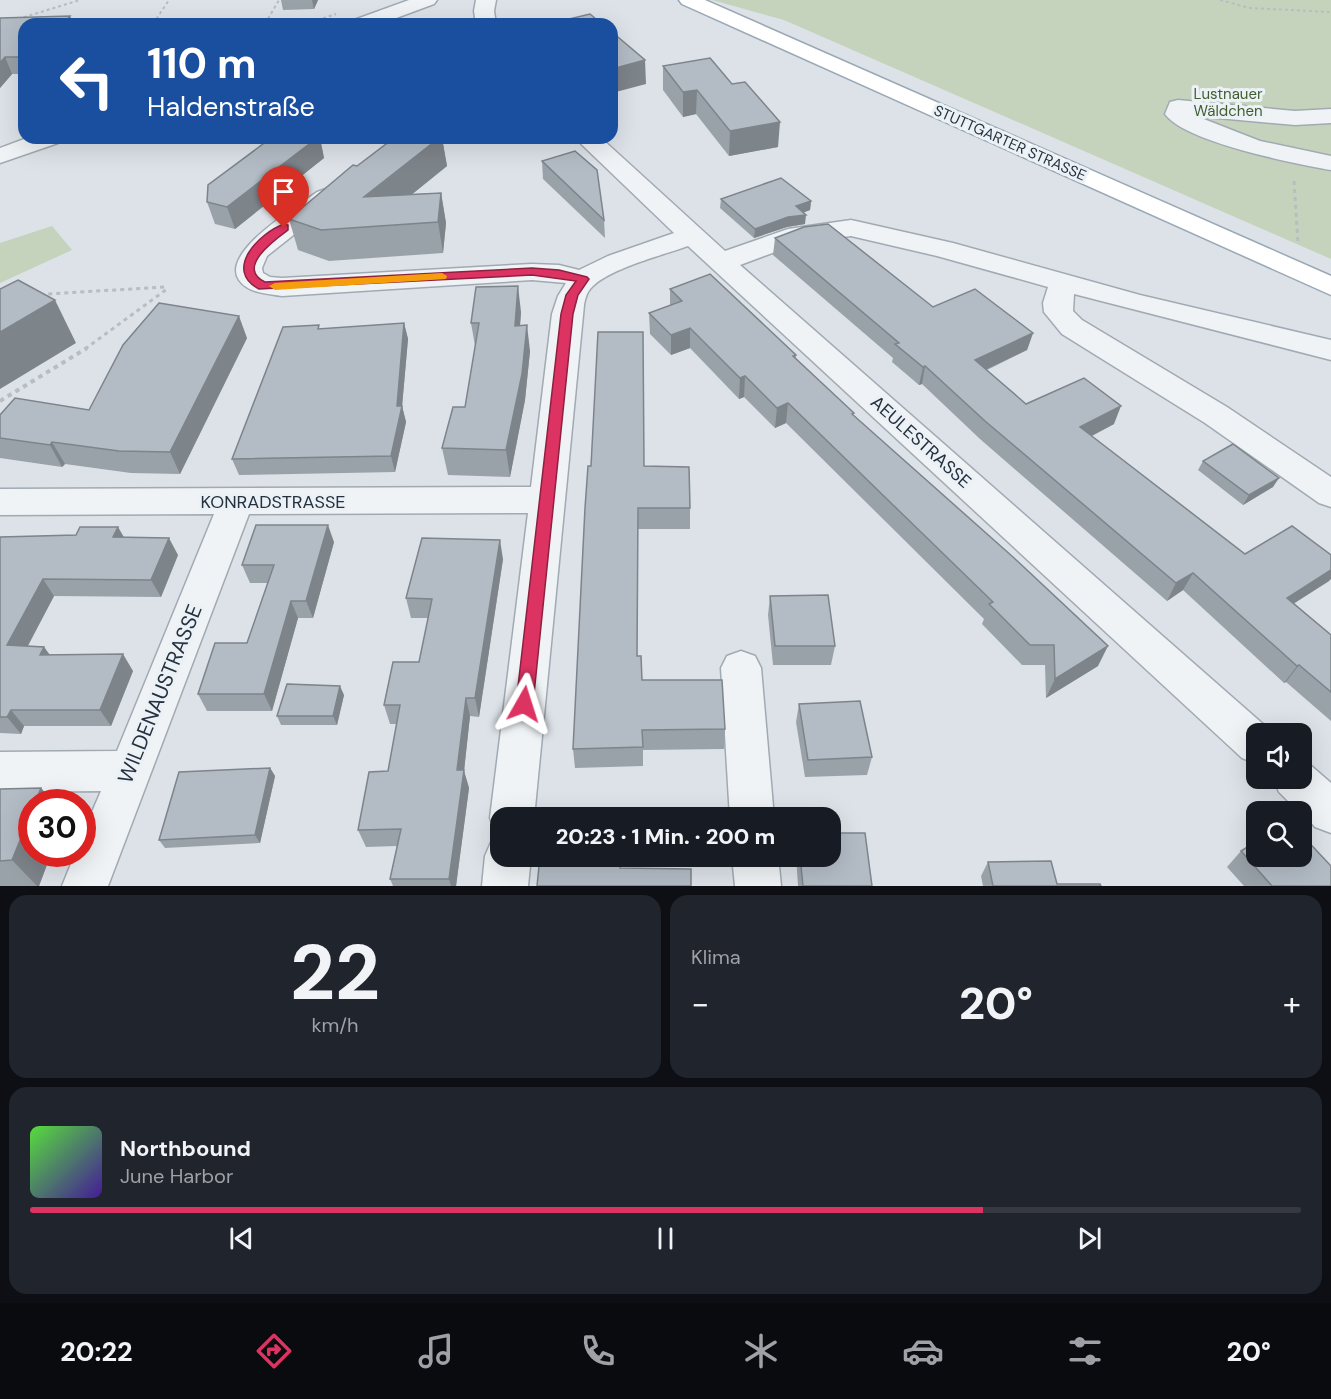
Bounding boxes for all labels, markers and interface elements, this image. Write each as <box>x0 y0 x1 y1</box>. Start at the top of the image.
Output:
text: 110 m <box>147 36 257 91</box>
icon: left <box>48 42 126 120</box>
park label: Lustnauer Wäldchen <box>1193 84 1263 121</box>
text: Haldenstraße <box>147 89 315 124</box>
street label: STUTTGARTER STRASSE <box>931 100 1089 186</box>
pin <box>258 166 309 228</box>
icon: arrive <box>267 175 300 208</box>
street label: AEULESTRASSE <box>866 390 976 494</box>
street label: KONRADSTRASSE <box>200 490 346 514</box>
street label: WILDENAUSTRASSE <box>111 600 209 788</box>
position arrow <box>492 672 556 736</box>
map controls <box>1246 723 1312 867</box>
button: sound <box>1246 723 1312 789</box>
speed limit sign: 30 <box>18 789 96 867</box>
button: search <box>1246 801 1312 867</box>
text: 20:23 · 1 Min. · 200 m <box>556 822 775 851</box>
text: 22 <box>290 922 380 1023</box>
text: Klima <box>691 944 741 970</box>
text: 20° <box>959 974 1033 1033</box>
text: − <box>691 982 709 1025</box>
text: + <box>1283 982 1301 1025</box>
text: km/h <box>311 1012 359 1038</box>
text: Northbound <box>120 1134 251 1163</box>
text: June Harbor <box>120 1163 233 1189</box>
icon: previous <box>225 1222 258 1255</box>
icon: pause <box>649 1222 682 1255</box>
icon: next <box>1073 1222 1106 1255</box>
icon: directions <box>253 1330 295 1372</box>
icon: music <box>415 1330 457 1372</box>
icon: phone <box>577 1330 619 1372</box>
icon: climate <box>740 1330 782 1372</box>
icon: car <box>902 1330 944 1372</box>
icon: filters <box>1064 1330 1106 1372</box>
text: 20:22 <box>60 1334 133 1369</box>
text: 20° <box>1226 1334 1271 1369</box>

